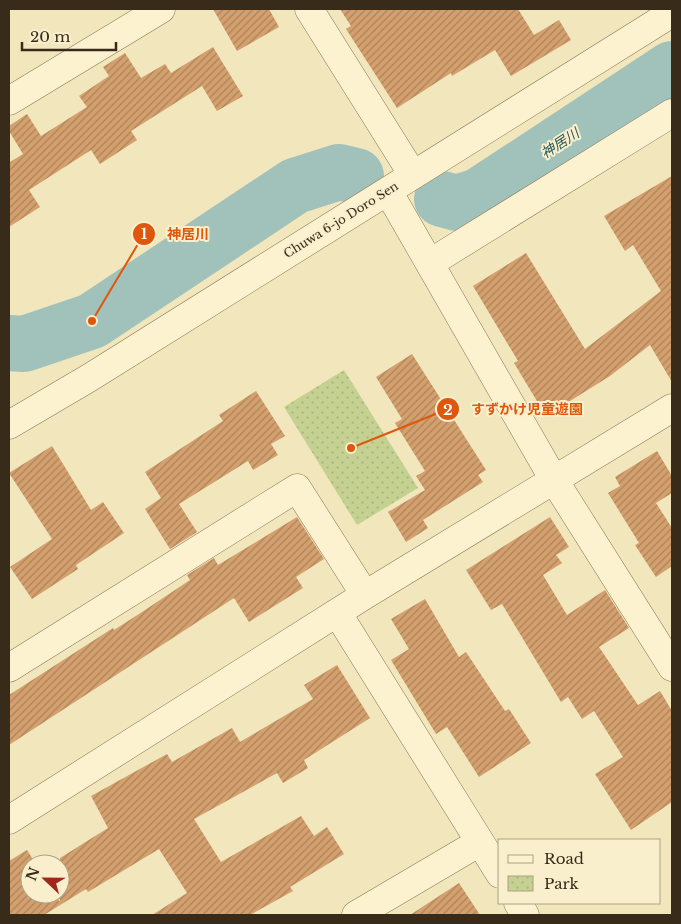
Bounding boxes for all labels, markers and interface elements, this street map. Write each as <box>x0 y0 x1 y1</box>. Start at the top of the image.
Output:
scale bar <box>22 20 116 52</box>
text: 20 m <box>30 27 70 46</box>
water label: 神居川 <box>537 123 584 162</box>
street label: Chuwa 6-jo Doro Sen <box>281 178 401 261</box>
callout: 神居川 <box>132 219 219 248</box>
text: 1 <box>141 224 148 243</box>
text: 神居川 <box>167 225 209 243</box>
callout: すずかけ児童遊園 <box>436 395 593 424</box>
text: 2 <box>443 400 453 419</box>
text: すずかけ児童遊園 <box>471 400 583 418</box>
legend <box>498 839 661 904</box>
text: Road <box>544 849 584 868</box>
north arrow <box>20 854 70 904</box>
text: N <box>22 865 44 884</box>
text: Park <box>544 874 580 893</box>

